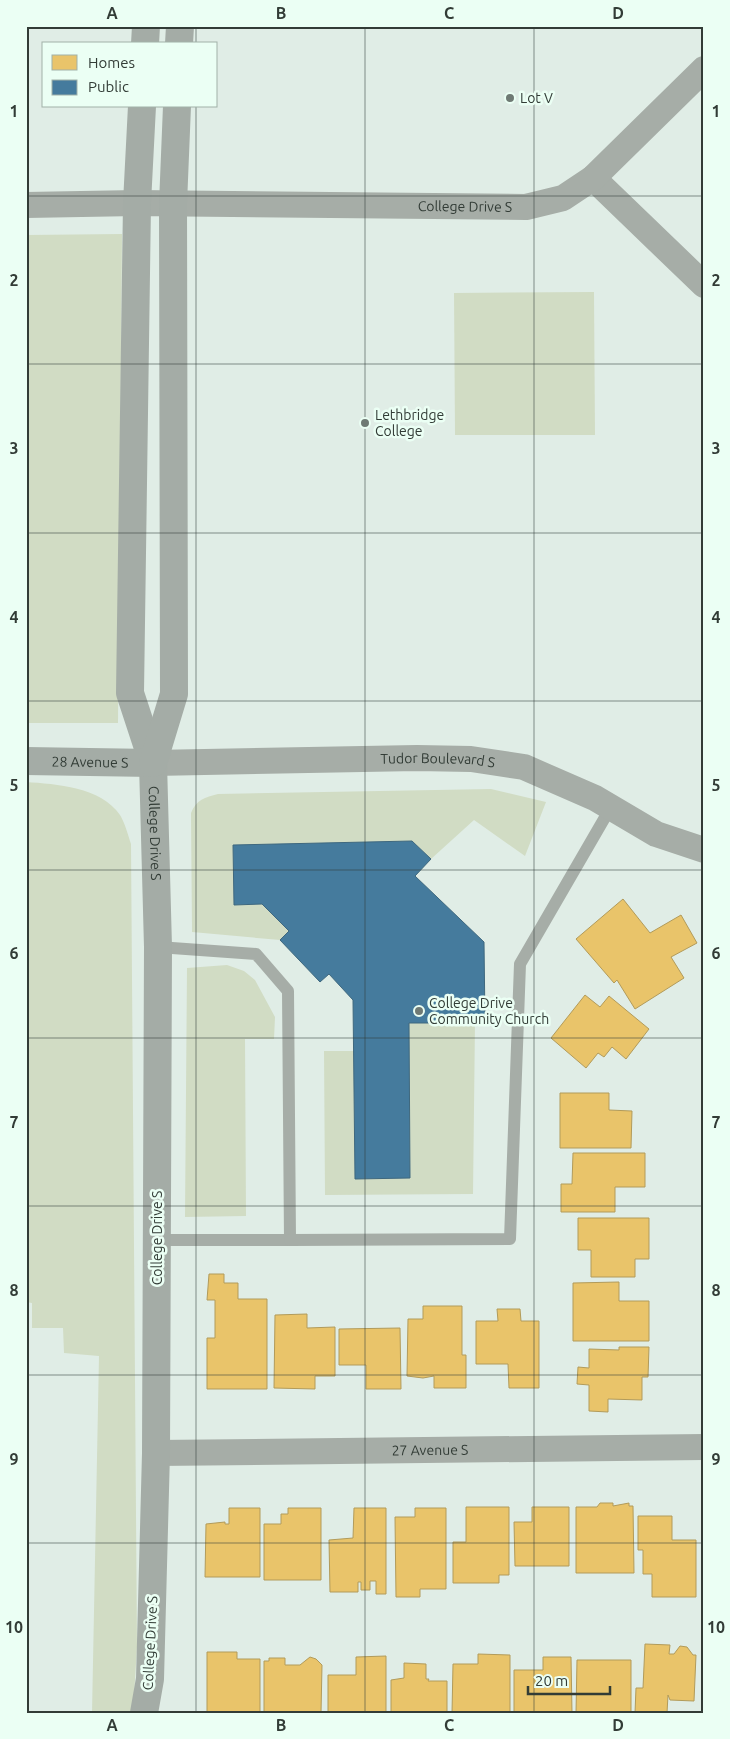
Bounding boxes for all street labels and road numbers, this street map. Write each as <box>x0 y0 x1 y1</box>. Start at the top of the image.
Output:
street label: College Drive S <box>418 198 512 215</box>
street label: Tudor Boulevard S <box>380 750 496 771</box>
street label: 28 Avenue S <box>51 753 129 771</box>
street label: College Drive S <box>146 786 164 881</box>
street label: College Drive S <box>149 1191 165 1285</box>
street label: 27 Avenue S <box>391 1442 468 1458</box>
street label: College Drive S <box>140 1595 160 1691</box>

